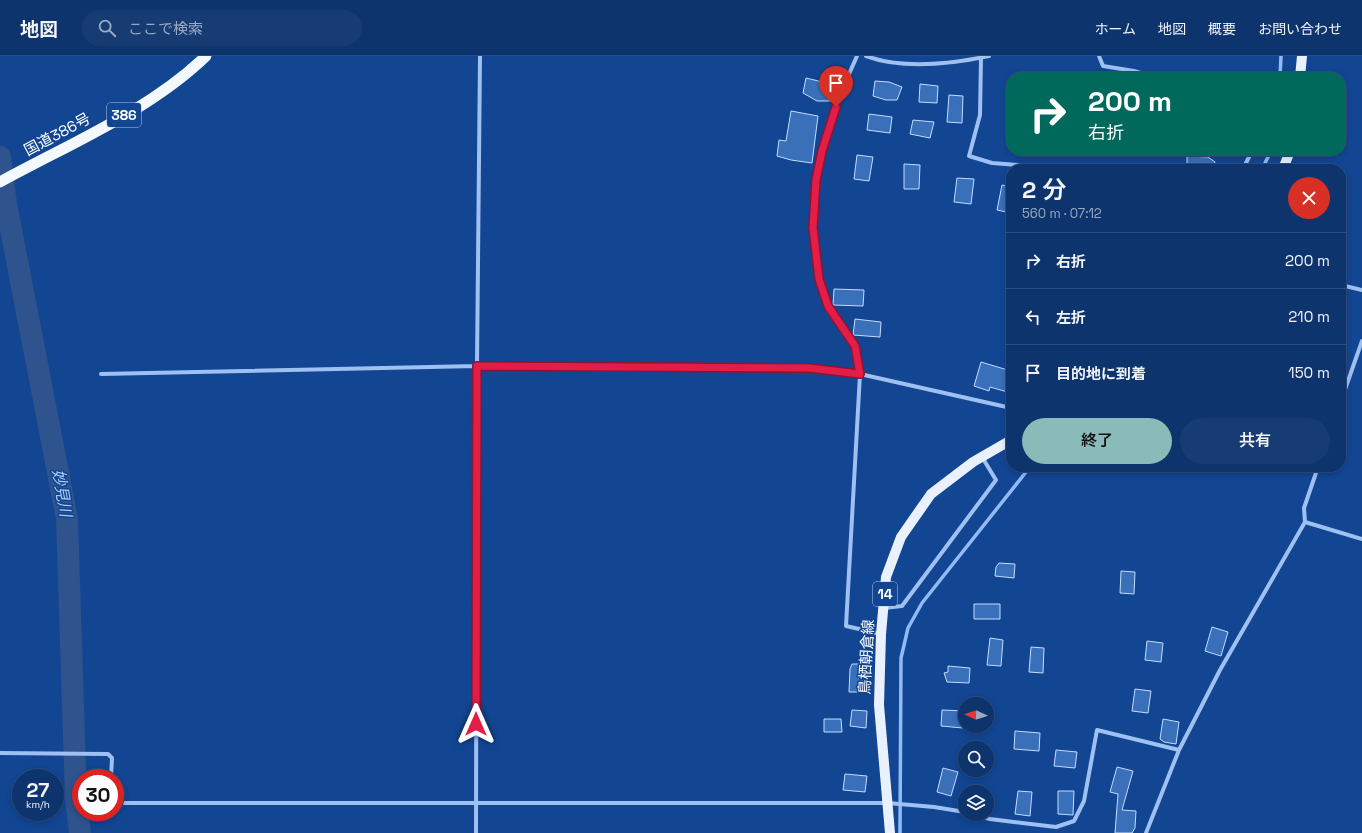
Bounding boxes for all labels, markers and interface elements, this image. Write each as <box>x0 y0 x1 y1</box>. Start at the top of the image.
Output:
search box <box>82 10 362 46</box>
text: 地図 <box>20 17 58 42</box>
icon: search <box>96 17 118 39</box>
text: ここで検索 <box>128 19 203 38</box>
text: ホーム <box>1094 20 1136 38</box>
text: 地図 <box>1158 20 1186 38</box>
text: 概要 <box>1208 20 1236 38</box>
text: お問い合わせ <box>1258 20 1342 38</box>
pin <box>819 66 853 107</box>
icon: arrive <box>825 72 847 94</box>
text: 200 m <box>1088 83 1172 119</box>
icon: right <box>1022 88 1074 140</box>
road number: 386 <box>107 103 141 127</box>
street label: 国道386号 <box>20 109 94 159</box>
text: 右折 <box>1088 121 1124 144</box>
text: 2 分 <box>1022 174 1066 205</box>
button: close <box>1288 177 1330 219</box>
text: 560 m · 07:12 <box>1022 205 1102 222</box>
icon: right <box>1022 250 1044 272</box>
text: 200 m <box>1285 251 1330 270</box>
text: 右折 <box>1056 252 1086 271</box>
icon: left <box>1022 306 1044 328</box>
text: 210 m <box>1288 307 1330 326</box>
text: 左折 <box>1056 308 1086 327</box>
icon: arrive <box>1022 362 1044 384</box>
text: 150 m <box>1288 363 1330 382</box>
text: 目的地に到着 <box>1056 364 1146 383</box>
button: 終了 <box>1022 418 1172 464</box>
button: 共有 <box>1180 418 1330 464</box>
water label: 妙見川 <box>47 468 77 520</box>
road number: 14 <box>873 582 897 606</box>
street label: 鳥栖朝倉線 <box>855 619 877 695</box>
north arrow <box>958 697 994 733</box>
map controls <box>958 697 994 821</box>
position arrow <box>455 703 497 745</box>
button: search <box>958 741 994 777</box>
speed limit sign: 30 <box>72 769 124 821</box>
text: 27 <box>27 777 49 803</box>
button: layers <box>958 785 994 821</box>
text: km/h <box>26 798 50 811</box>

